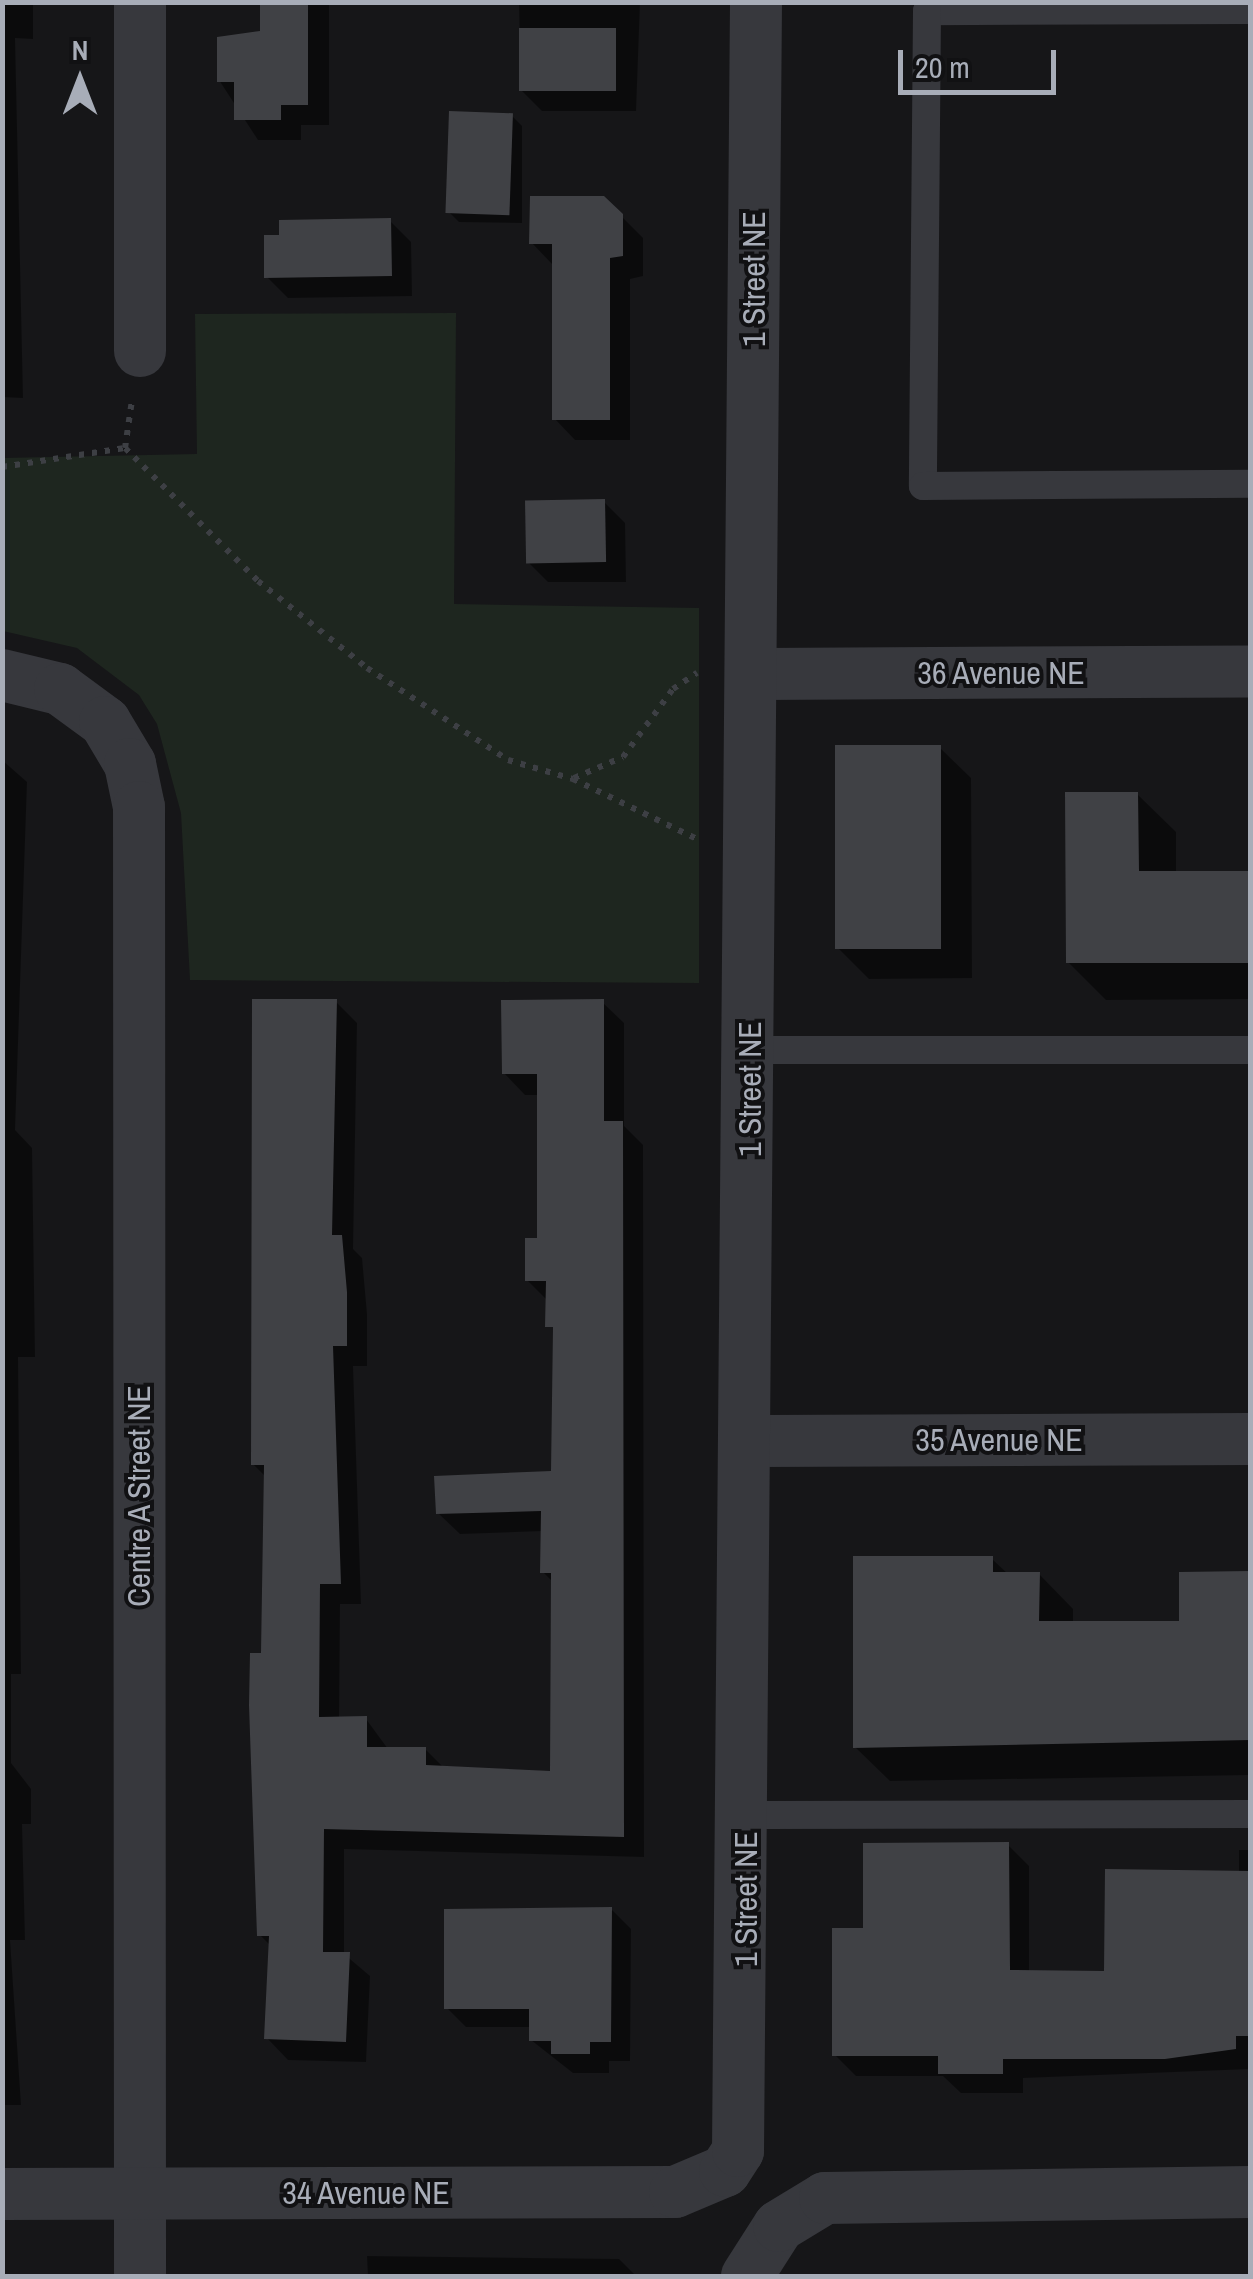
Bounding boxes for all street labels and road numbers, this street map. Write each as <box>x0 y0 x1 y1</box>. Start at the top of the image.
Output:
street label: 1 Street NE <box>735 211 773 347</box>
street label: 36 Avenue NE <box>917 654 1085 692</box>
street label: 1 Street NE <box>731 1021 769 1157</box>
street label: Centre A Street NE <box>120 1384 158 1608</box>
street label: 35 Avenue NE <box>915 1421 1083 1459</box>
street label: 1 Street NE <box>727 1831 765 1967</box>
street label: 34 Avenue NE <box>282 2174 450 2212</box>

